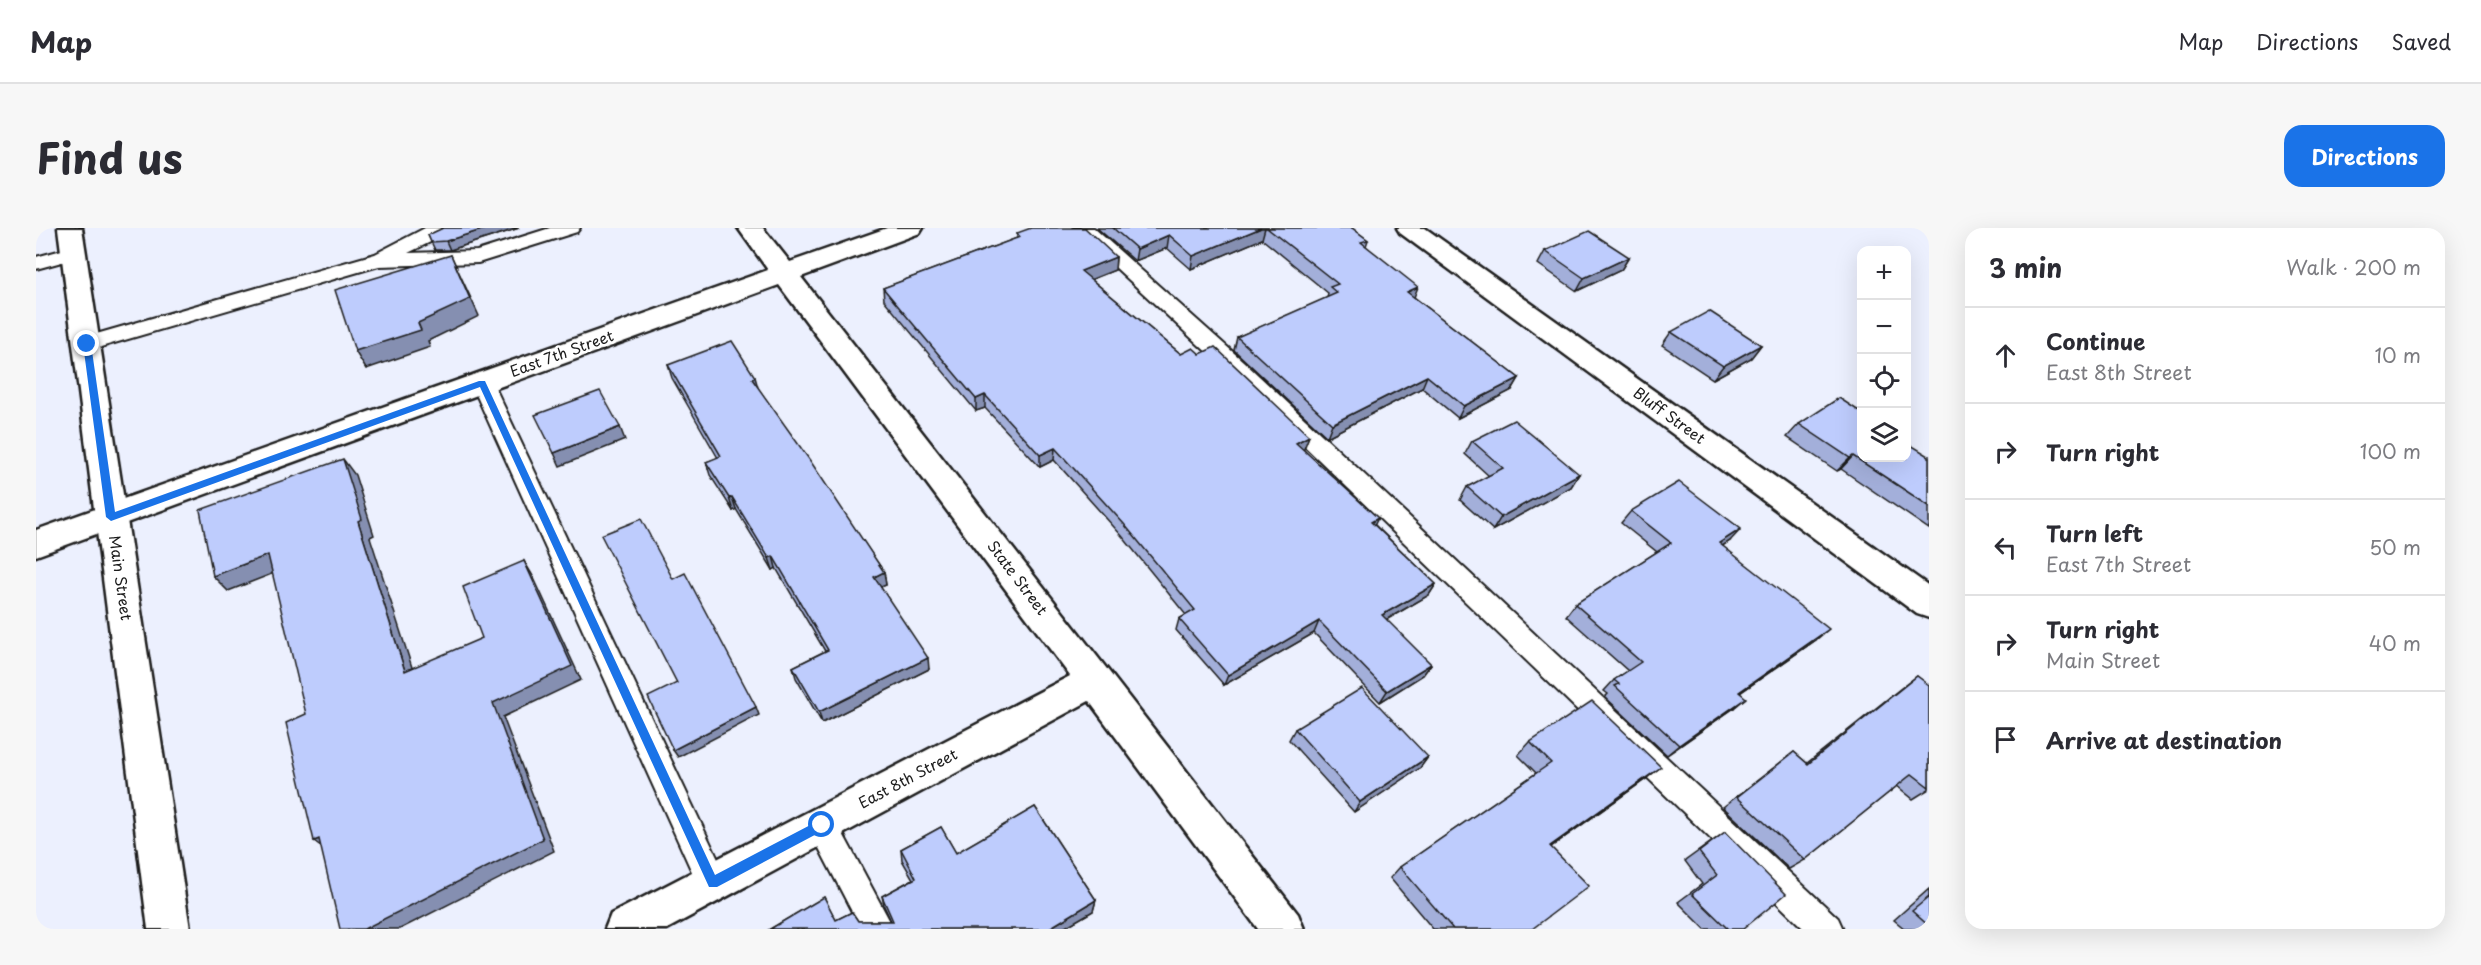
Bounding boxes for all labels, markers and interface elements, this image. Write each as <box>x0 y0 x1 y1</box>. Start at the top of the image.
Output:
text: Map <box>30 20 92 63</box>
text: Map <box>2178 25 2223 57</box>
text: Directions <box>2256 25 2358 57</box>
text: Saved <box>2391 25 2451 57</box>
text: Find us <box>36 125 183 188</box>
button: Directions <box>2284 125 2445 187</box>
map controls <box>1857 246 1911 462</box>
button: + <box>1857 246 1911 300</box>
text: 3 min <box>1989 248 2062 287</box>
text: Walk · 200 m <box>2286 252 2421 282</box>
button: − <box>1857 300 1911 354</box>
street label: East 7th Street <box>506 323 617 382</box>
text: Continue <box>2046 324 2145 357</box>
route end <box>73 330 99 356</box>
icon: ahead <box>1989 339 2022 372</box>
text: 10 m <box>2374 340 2421 370</box>
button: locate <box>1857 354 1911 408</box>
text: East 8th Street <box>2046 357 2192 387</box>
street label: Bluff Street <box>1629 381 1711 449</box>
button: layers <box>1857 408 1911 462</box>
icon: right <box>1989 435 2022 468</box>
text: Turn right <box>2046 435 2159 468</box>
text: 100 m <box>2360 436 2421 466</box>
text: Turn left <box>2046 516 2143 549</box>
icon: left <box>1989 531 2022 564</box>
text: 50 m <box>2369 532 2421 562</box>
street label: Main Street <box>104 534 139 622</box>
street label: State Street <box>982 535 1054 619</box>
text: East 7th Street <box>2046 549 2191 579</box>
text: Turn right <box>2046 612 2159 645</box>
icon: right <box>1989 627 2022 660</box>
text: 40 m <box>2369 628 2421 658</box>
text: Main Street <box>2046 645 2160 675</box>
icon: arrive <box>1989 723 2022 756</box>
text: Arrive at destination <box>2046 723 2282 756</box>
street label: East 8th Street <box>854 742 961 813</box>
route start <box>808 811 834 837</box>

